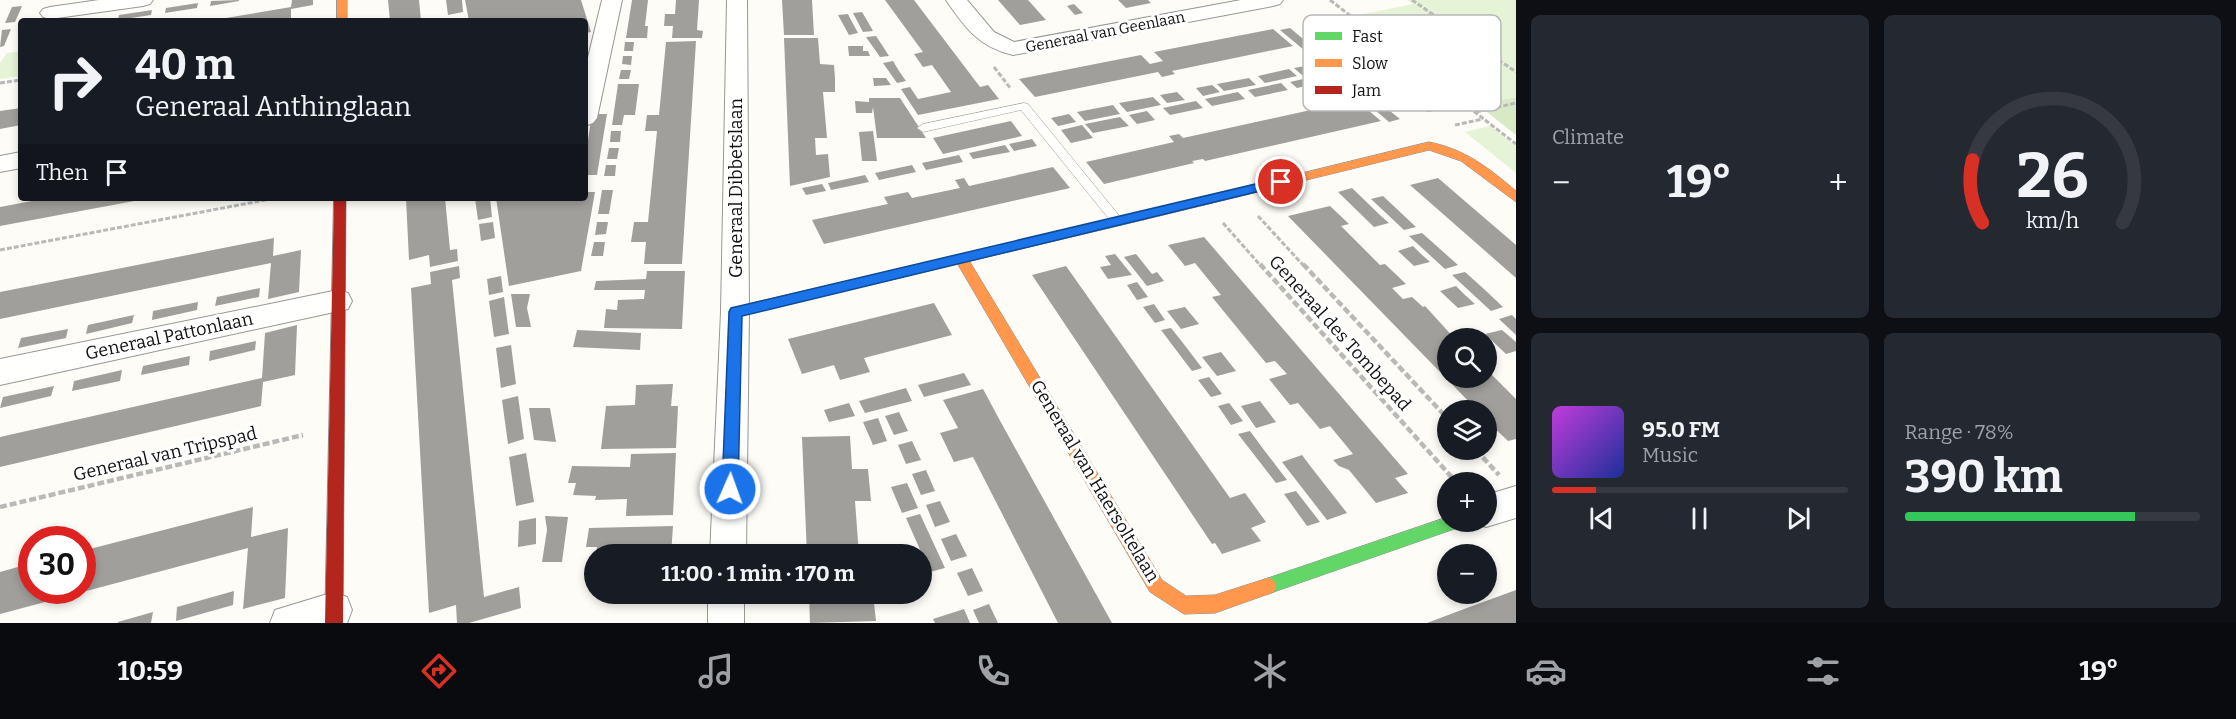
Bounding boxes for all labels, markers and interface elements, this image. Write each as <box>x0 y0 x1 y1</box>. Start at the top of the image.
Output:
street label: Generaal van Geenlaan <box>1024 8 1187 56</box>
legend <box>1303 15 1501 111</box>
text: Fast <box>1352 27 1383 46</box>
text: 40 m <box>135 40 235 90</box>
icon: right <box>36 42 114 120</box>
text: Slow <box>1352 54 1388 73</box>
text: Jam <box>1351 81 1381 100</box>
text: Generaal Anthinglaan <box>135 91 411 123</box>
street label: Generaal Dibbetslaan <box>725 97 747 278</box>
text: Climate <box>1552 125 1624 149</box>
text: 26 <box>2016 139 2088 214</box>
text: 19° <box>1667 155 1732 209</box>
icon: arrive <box>100 156 133 189</box>
pin <box>1255 156 1306 207</box>
text: Then <box>36 159 88 186</box>
text: − <box>1552 163 1570 203</box>
text: + <box>1829 163 1847 203</box>
icon: arrive <box>1264 165 1297 198</box>
text: km/h <box>2026 209 2079 235</box>
street label: Generaal des Tombepad <box>1264 251 1416 415</box>
street label: Generaal Pattonlaan <box>83 307 255 365</box>
map controls <box>1437 328 1497 604</box>
button: search <box>1437 328 1497 388</box>
street label: Generaal van Haersoltelaan <box>1026 376 1164 587</box>
button: layers <box>1437 400 1497 460</box>
text: 95.0 FM <box>1642 416 1720 443</box>
text: Range · 78% <box>1905 420 2014 444</box>
street label: Generaal van Tripspad <box>71 422 259 486</box>
text: Music <box>1642 443 1698 467</box>
text: 390 km <box>1905 450 2063 504</box>
position arrow <box>698 457 762 521</box>
button: + <box>1437 472 1497 532</box>
icon: previous <box>1585 502 1618 535</box>
icon: pause <box>1683 502 1716 535</box>
icon: next <box>1782 502 1815 535</box>
speed limit sign: 30 <box>18 526 96 604</box>
button: − <box>1437 544 1497 604</box>
text: 11:00 · 1 min · 170 m <box>661 560 855 587</box>
icon: directions <box>418 650 460 692</box>
icon: music <box>695 650 737 692</box>
icon: phone <box>972 650 1014 692</box>
icon: climate <box>1249 650 1291 692</box>
icon: car <box>1525 650 1567 692</box>
icon: filters <box>1802 650 1844 692</box>
text: 10:59 <box>117 655 183 687</box>
text: 19° <box>2079 655 2119 687</box>

